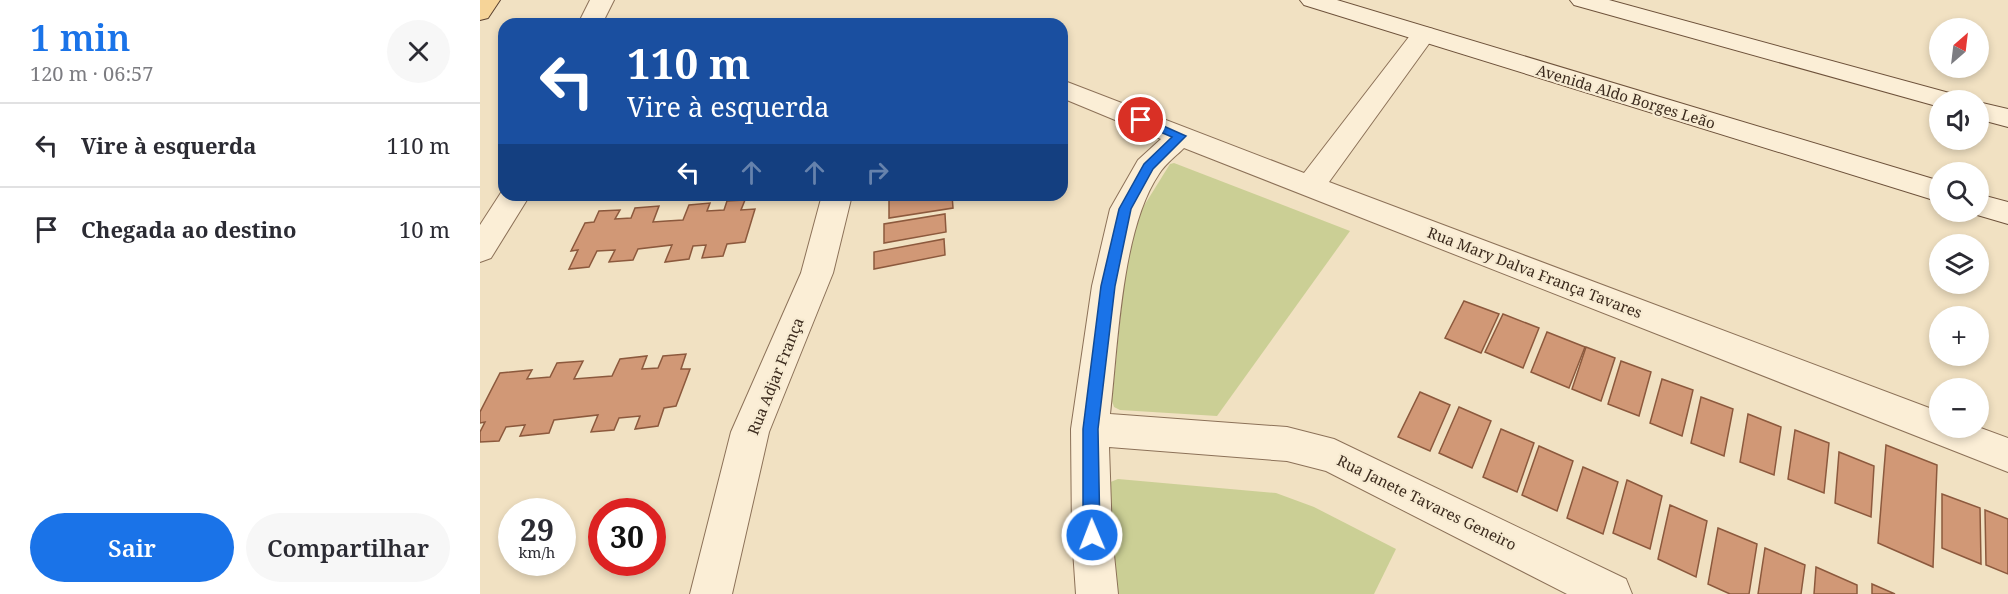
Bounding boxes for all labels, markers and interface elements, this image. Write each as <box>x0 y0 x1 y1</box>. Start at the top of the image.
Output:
text: 1 min <box>30 13 131 62</box>
north arrow <box>1929 18 1989 78</box>
map controls <box>1929 18 1989 438</box>
button: close <box>387 20 450 83</box>
text: 110 m <box>627 34 751 91</box>
icon: left <box>528 42 606 120</box>
street label: Avenida Aldo Borges Leão <box>1534 59 1718 133</box>
text: 120 m · 06:57 <box>30 60 153 87</box>
text: Vire à esquerda <box>627 88 830 125</box>
button: sound <box>1929 90 1989 150</box>
pin <box>1115 94 1166 145</box>
icon: arrive <box>1124 103 1157 136</box>
icon: left <box>30 129 63 162</box>
text: Vire à esquerda <box>81 130 257 160</box>
text: 110 m <box>387 130 450 160</box>
icon: left <box>672 156 705 189</box>
icon: ahead <box>735 156 768 189</box>
icon: ahead <box>798 156 831 189</box>
icon: right <box>861 156 894 189</box>
button: search <box>1929 162 1989 222</box>
icon: arrive <box>30 213 63 246</box>
text: Chegada ao destino <box>81 214 296 244</box>
text: 10 m <box>399 214 450 244</box>
street label: Rua Mary Dalva França Tavares <box>1425 222 1645 322</box>
button: layers <box>1929 234 1989 294</box>
button: + <box>1929 306 1989 366</box>
street label: Rua Adjar França <box>742 314 808 438</box>
button: − <box>1929 378 1989 438</box>
street label: Rua Janete Tavares Geneiro <box>1334 450 1520 554</box>
speed limit sign: 30 <box>588 498 666 576</box>
position arrow <box>1060 503 1124 567</box>
text: 29 <box>520 509 554 550</box>
button: Sair <box>30 513 234 582</box>
button: Compartilhar <box>246 513 450 582</box>
text: km/h <box>519 542 555 562</box>

